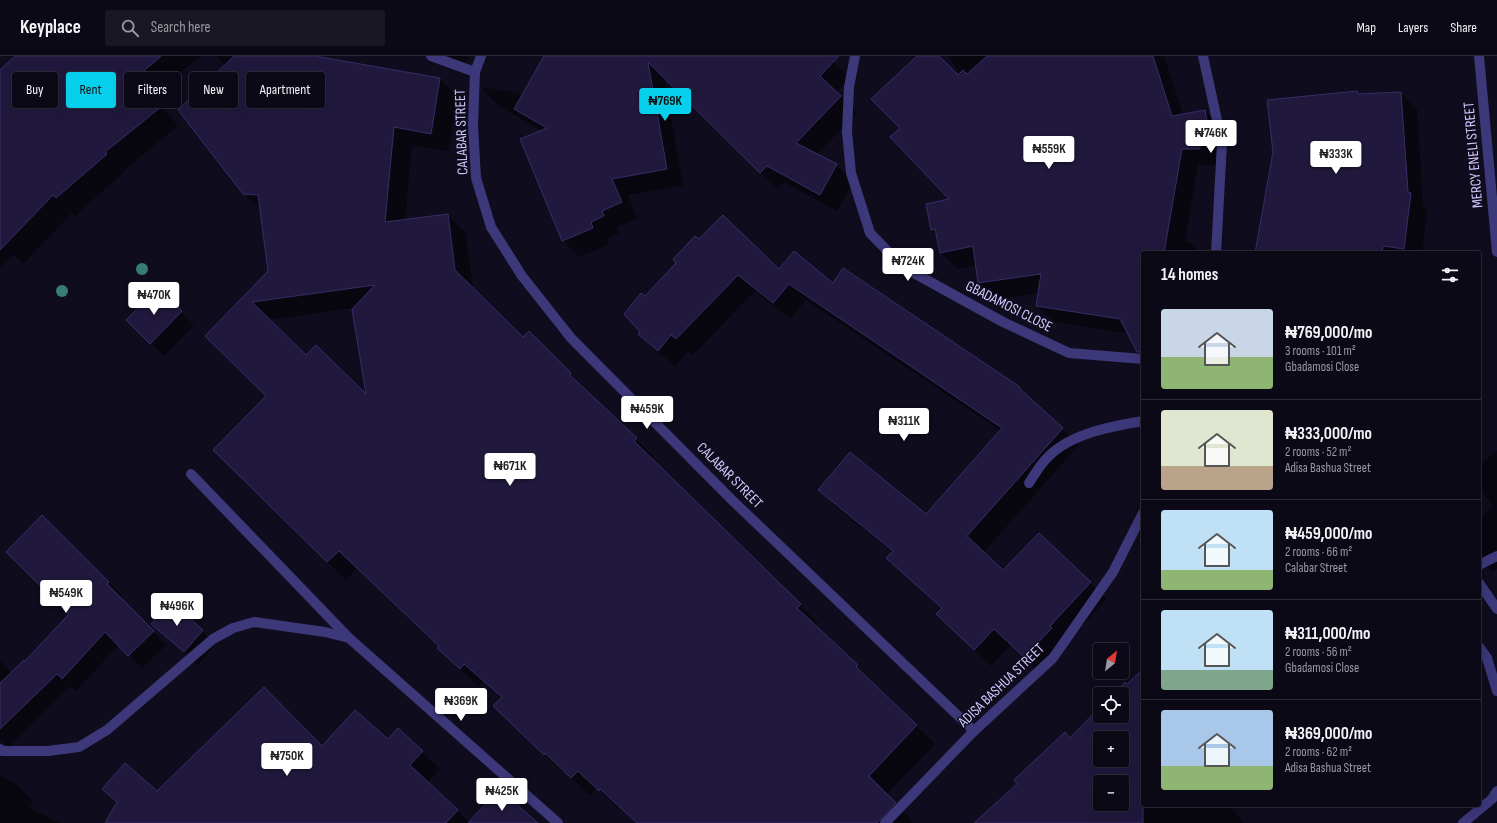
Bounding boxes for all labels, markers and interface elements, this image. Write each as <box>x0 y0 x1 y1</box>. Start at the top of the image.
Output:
search box <box>105 10 385 46</box>
text: Keyplace <box>20 16 81 39</box>
icon: search <box>119 17 141 39</box>
text: Search here <box>151 18 210 37</box>
text: Map <box>1356 19 1376 36</box>
text: Layers <box>1398 19 1428 36</box>
text: Share <box>1450 19 1477 36</box>
chip: Buy <box>12 72 58 108</box>
chip: Rent <box>66 72 116 108</box>
chip: Filters <box>124 72 181 108</box>
chip: New <box>189 72 238 108</box>
chip: Apartment <box>246 72 325 108</box>
pin: ₦769K <box>637 88 693 122</box>
street label: CALABAR STREET <box>451 89 472 175</box>
text: ₦769K <box>648 93 682 109</box>
street label: MERCY ENELI STREET <box>1459 101 1488 209</box>
pin: ₦746K <box>1183 120 1239 154</box>
text: ₦746K <box>1195 125 1227 141</box>
pin: ₦559K <box>1021 136 1077 170</box>
text: ₦559K <box>1032 141 1066 157</box>
pin: ₦333K <box>1308 141 1364 175</box>
text: ₦333K <box>1319 146 1353 162</box>
pin: ₦724K <box>880 248 936 282</box>
text: ₦724K <box>891 253 925 269</box>
icon: filters <box>1439 264 1461 286</box>
text: 14 homes <box>1161 265 1218 285</box>
street label: GBADAMOSI CLOSE <box>962 276 1055 336</box>
pin: ₦470K <box>126 282 182 316</box>
text: ₦470K <box>137 287 171 303</box>
text: ₦769,000/mo <box>1285 323 1372 343</box>
icon: home <box>1193 325 1241 373</box>
text: 3 rooms · 101 m² <box>1285 343 1356 359</box>
text: Gbadamosi Close <box>1285 359 1359 375</box>
pin: ₦459K <box>619 396 675 430</box>
text: ₦459K <box>630 401 664 417</box>
pin: ₦311K <box>876 408 932 442</box>
text: ₦311K <box>888 413 920 429</box>
text: ₦333,000/mo <box>1285 424 1372 444</box>
icon: home <box>1193 426 1241 474</box>
street label: CALABAR STREET <box>693 438 767 512</box>
text: 2 rooms · 52 m² <box>1285 444 1352 460</box>
pin: ₦671K <box>482 453 538 487</box>
text: ₦671K <box>494 458 526 474</box>
text: Adisa Bashua Street <box>1285 460 1371 476</box>
text: ₦459,000/mo <box>1285 524 1372 544</box>
icon: home <box>1193 526 1241 574</box>
text: 2 rooms · 66 m² <box>1285 544 1352 560</box>
text: Calabar Street <box>1285 560 1347 576</box>
pin: ₦549K <box>38 580 94 614</box>
text: ₦549K <box>49 585 83 601</box>
pin: ₦496K <box>149 593 205 627</box>
text: ₦496K <box>160 598 194 614</box>
text: ₦311,000/mo <box>1285 624 1370 644</box>
icon: home <box>1193 626 1241 674</box>
street label: ADISA BASHUA STREET <box>953 639 1049 732</box>
north arrow <box>1093 643 1129 679</box>
map controls <box>1093 643 1129 811</box>
text: 2 rooms · 56 m² <box>1285 644 1352 660</box>
text: Gbadamosi Close <box>1285 660 1359 676</box>
button: locate <box>1093 687 1129 723</box>
pin: ₦369K <box>433 688 489 722</box>
text: ₦369K <box>444 693 478 709</box>
text: ₦369,000/mo <box>1285 724 1373 744</box>
icon: home <box>1193 726 1241 774</box>
button: + <box>1093 731 1129 767</box>
pin: ₦750K <box>259 743 315 777</box>
text: 2 rooms · 62 m² <box>1285 744 1352 760</box>
text: ₦750K <box>270 748 304 764</box>
text: Adisa Bashua Street <box>1285 760 1371 776</box>
button: − <box>1093 775 1129 811</box>
pin: ₦425K <box>474 778 530 812</box>
text: ₦425K <box>485 783 519 799</box>

